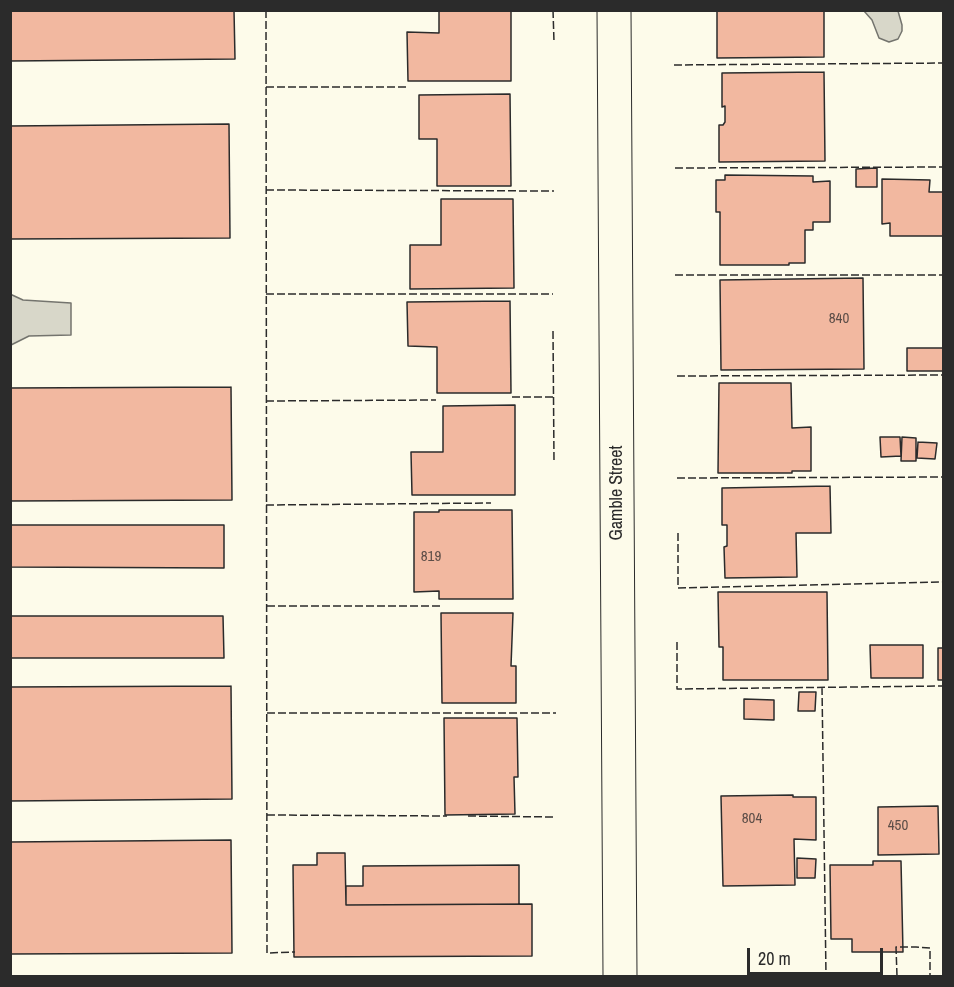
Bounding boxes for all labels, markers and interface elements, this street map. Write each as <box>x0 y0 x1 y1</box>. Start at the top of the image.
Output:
house number: 840 <box>829 310 849 328</box>
street label: Gamble Street <box>606 445 628 541</box>
house number: 819 <box>421 548 441 566</box>
house number: 804 <box>742 810 762 828</box>
house number: 450 <box>888 817 908 835</box>
scale bar <box>750 936 886 974</box>
text: 20 m <box>758 946 791 971</box>

